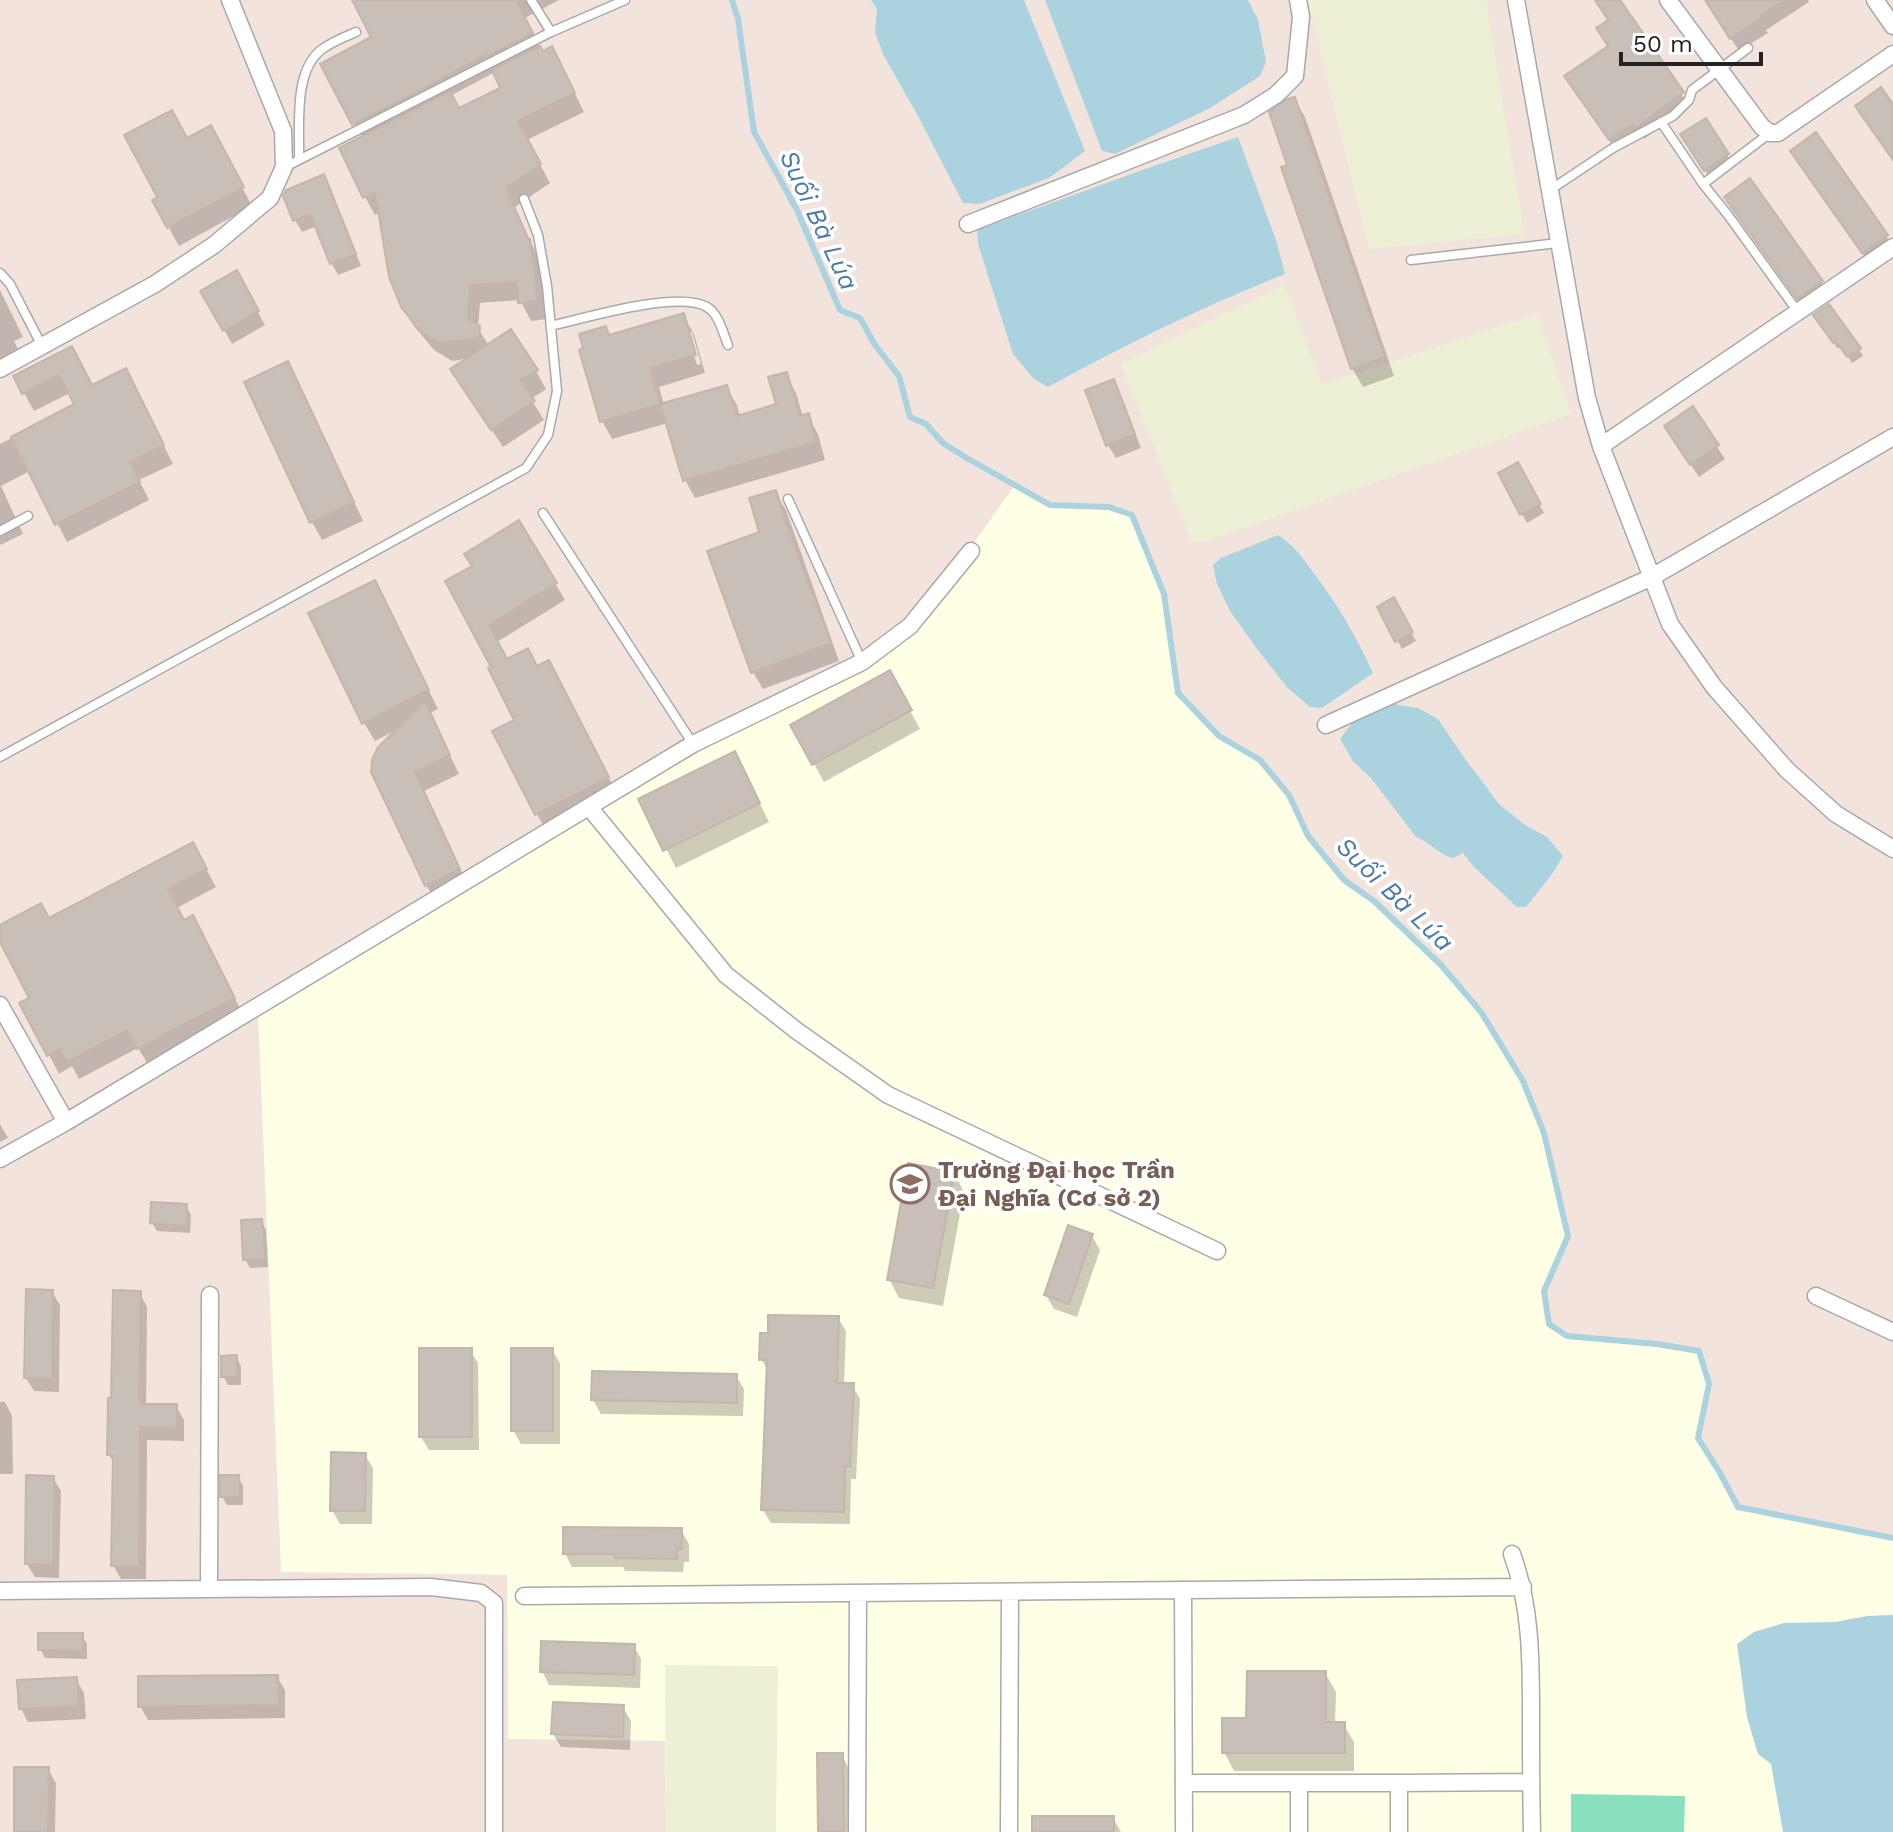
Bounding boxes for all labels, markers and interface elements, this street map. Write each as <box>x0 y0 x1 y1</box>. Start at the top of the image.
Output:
scale bar <box>1621 16 1761 66</box>
text: 50 m <box>1633 30 1693 58</box>
water label: Suối Bà Lúa <box>774 145 864 295</box>
water label: Suối Bà Lúa <box>1330 831 1460 957</box>
place label: Trường Đại học Trần Đại Nghĩa (Cơ sở 2) <box>938 1156 1175 1212</box>
school or university icon: Trường Đại học Trần Đại Nghĩa (Cơ sở 2) <box>889 1163 931 1205</box>

